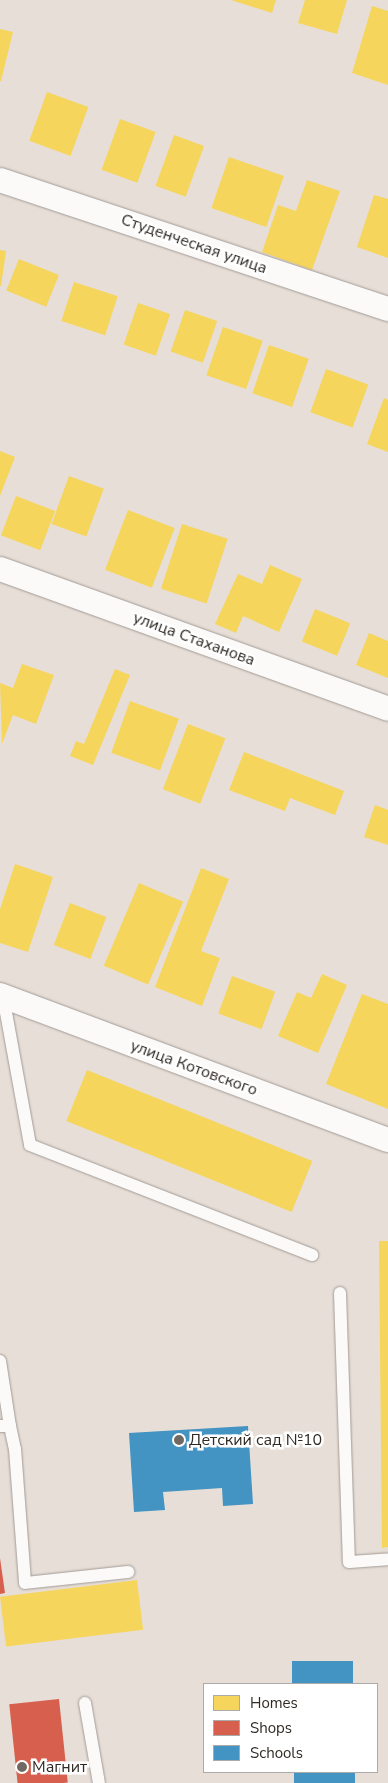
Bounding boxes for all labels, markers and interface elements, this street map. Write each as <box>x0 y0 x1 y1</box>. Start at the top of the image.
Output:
street label: Студенческая улица <box>118 210 270 278</box>
street label: улица Стаханова <box>131 608 257 670</box>
street label: улица Котовского <box>128 1036 260 1100</box>
place label: Детский сад №10 <box>189 1430 322 1450</box>
marker: Детский сад №10 <box>173 1434 185 1446</box>
legend <box>203 1683 378 1773</box>
text: Homes <box>250 1693 298 1713</box>
text: Shops <box>250 1718 292 1738</box>
text: Schools <box>250 1743 303 1763</box>
place label: Магнит <box>32 1757 87 1777</box>
marker: Магнит <box>16 1761 28 1773</box>

